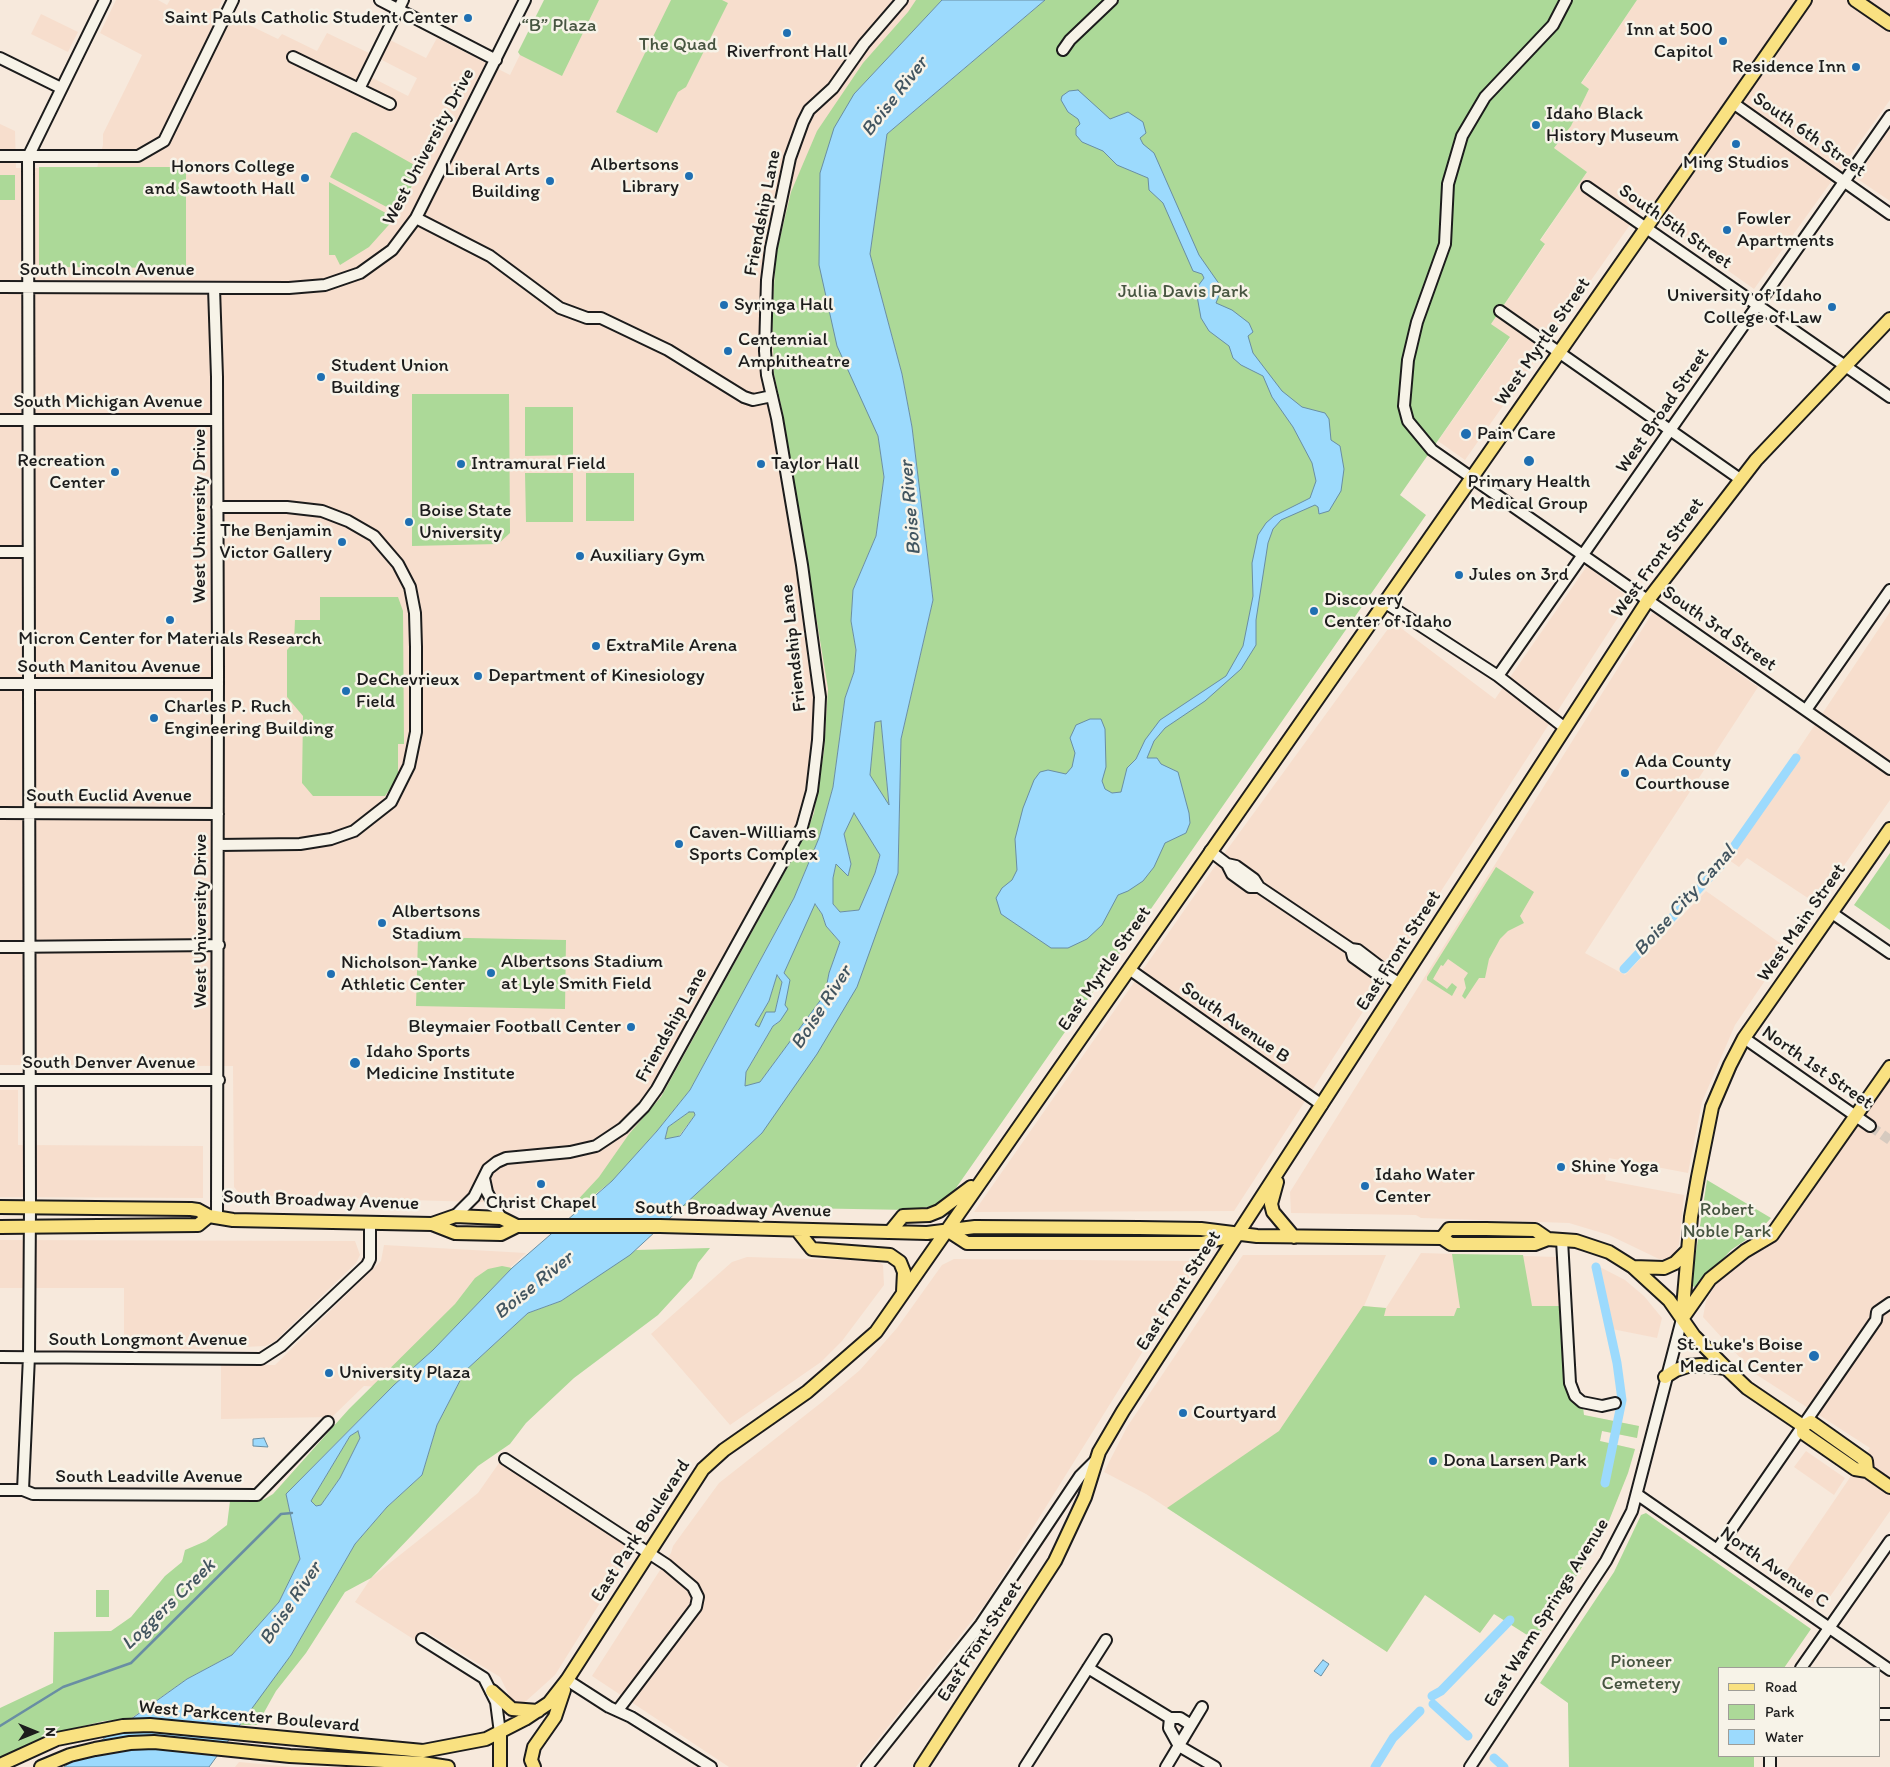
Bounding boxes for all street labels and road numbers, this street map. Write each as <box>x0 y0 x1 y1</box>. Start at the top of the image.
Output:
street label: West University Drive <box>378 65 480 229</box>
street label: South 6th Street <box>1748 87 1870 183</box>
street label: Friendship Lane <box>740 148 786 278</box>
street label: South 5th Street <box>1614 179 1736 275</box>
street label: South Lincoln Avenue <box>19 259 195 281</box>
street label: West Myrtle Street <box>1490 273 1596 411</box>
street label: West Broad Street <box>1611 344 1715 478</box>
street label: South Michigan Avenue <box>13 391 203 413</box>
street label: West University Drive <box>189 429 211 603</box>
street label: West Front Street <box>1607 493 1709 623</box>
street label: South 3rd Street <box>1657 581 1781 677</box>
street label: Friendship Lane <box>776 583 812 713</box>
street label: South Manitou Avenue <box>17 656 201 678</box>
street label: South Euclid Avenue <box>26 785 192 807</box>
street label: West University Drive <box>190 834 212 1008</box>
street label: West Main Street <box>1753 859 1851 987</box>
street label: East Front Street <box>1352 887 1446 1015</box>
street label: East Myrtle Street <box>1053 902 1157 1036</box>
street label: Friendship Lane <box>631 963 713 1087</box>
street label: South Avenue B <box>1176 977 1294 1069</box>
street label: North 1st Street <box>1757 1021 1877 1115</box>
street label: South Denver Avenue <box>22 1052 196 1074</box>
street label: South Broadway Avenue <box>222 1186 420 1216</box>
street label: South Broadway Avenue <box>635 1197 831 1223</box>
street label: East Front Street <box>1132 1227 1226 1355</box>
street label: South Longmont Avenue <box>49 1329 247 1351</box>
street label: East Park Boulevard <box>586 1455 696 1607</box>
street label: South Leadville Avenue <box>55 1466 243 1488</box>
street label: East Warm Springs Avenue <box>1480 1514 1614 1712</box>
street label: North Avenue C <box>1715 1522 1833 1614</box>
street label: East Front Street <box>933 1578 1027 1706</box>
street label: West Parkcenter Boulevard <box>137 1696 361 1738</box>

